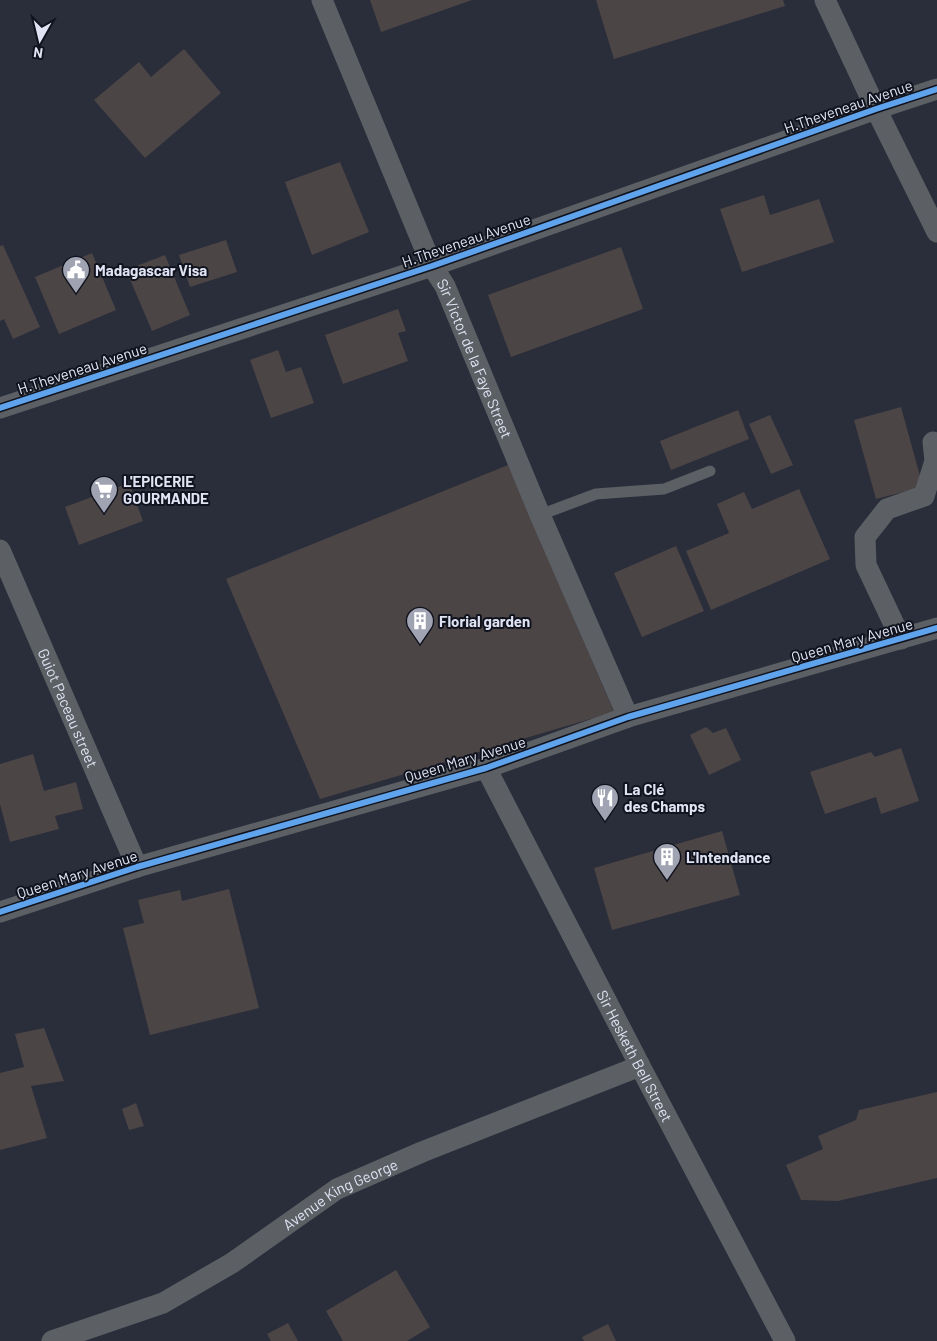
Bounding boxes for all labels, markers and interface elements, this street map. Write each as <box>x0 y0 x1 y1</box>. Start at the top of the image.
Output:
north arrow <box>15 15 65 65</box>
text: N <box>32 44 44 62</box>
street label: H.Theveneau Avenue <box>781 76 915 136</box>
street label: H.Theveneau Avenue <box>399 210 533 270</box>
public building icon: Madagascar Visa <box>61 255 91 294</box>
place label: Madagascar Visa <box>95 261 207 279</box>
street label: Sir Victor de la Faye Street <box>433 275 516 441</box>
street label: H.Theveneau Avenue <box>15 339 149 397</box>
place label: L'EPICERIE GOURMANDE <box>123 472 209 507</box>
supermarket icon: L'EPICERIE GOURMANDE <box>89 475 119 514</box>
building icon: Florial garden <box>405 606 435 645</box>
place label: Florial garden <box>439 612 530 630</box>
street label: Queen Mary Avenue <box>789 614 915 666</box>
street label: Guiot Paceau street <box>35 646 102 770</box>
street label: Queen Mary Avenue <box>402 732 528 786</box>
place label: La Clé des Champs <box>624 780 705 815</box>
restaurant icon: La Clé des Champs <box>590 783 620 822</box>
building icon: L'Intendance <box>652 842 682 881</box>
street label: Queen Mary Avenue <box>14 846 140 902</box>
place label: L'Intendance <box>686 848 770 866</box>
street label: Sir Hesketh Bell Street <box>593 987 677 1125</box>
street label: Avenue King George <box>279 1155 400 1233</box>

